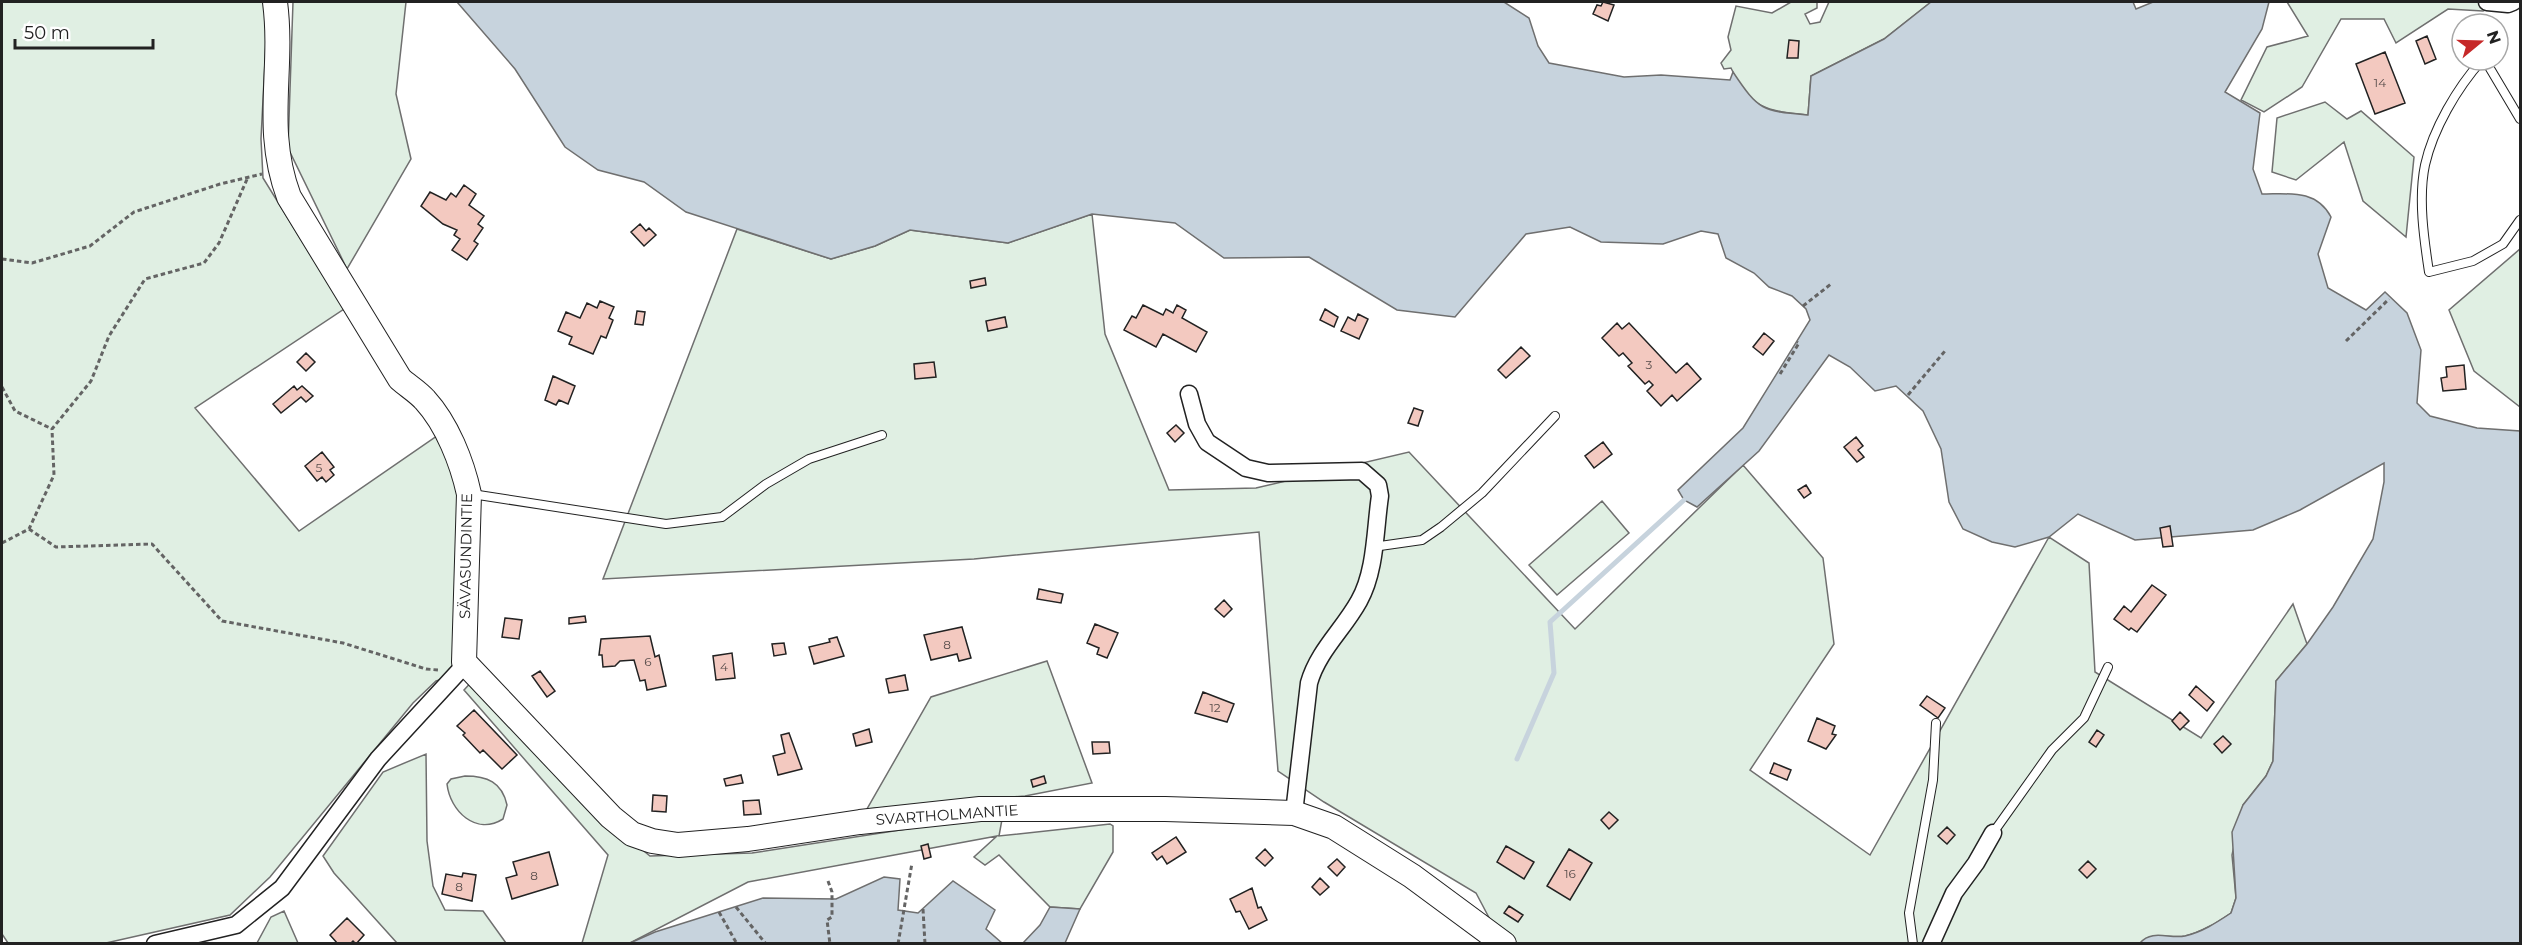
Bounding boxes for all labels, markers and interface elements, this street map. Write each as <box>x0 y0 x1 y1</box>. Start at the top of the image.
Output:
scale bar <box>15 12 153 50</box>
north arrow <box>2450 12 2510 72</box>
text: 50 m <box>24 22 70 44</box>
text: N <box>2483 28 2505 46</box>
house number: 14 <box>2374 75 2386 90</box>
house number: 3 <box>1646 357 1653 372</box>
house number: 5 <box>316 460 323 475</box>
street label: SÄVASUNDINTIE <box>455 493 476 619</box>
house number: 8 <box>943 637 951 652</box>
house number: 6 <box>644 654 652 669</box>
house number: 4 <box>720 659 728 674</box>
house number: 12 <box>1209 700 1221 715</box>
street label: SVARTHOLMANTIE <box>875 800 1019 829</box>
house number: 16 <box>1564 866 1576 881</box>
house number: 8 <box>530 868 538 883</box>
house number: 8 <box>455 879 463 894</box>

